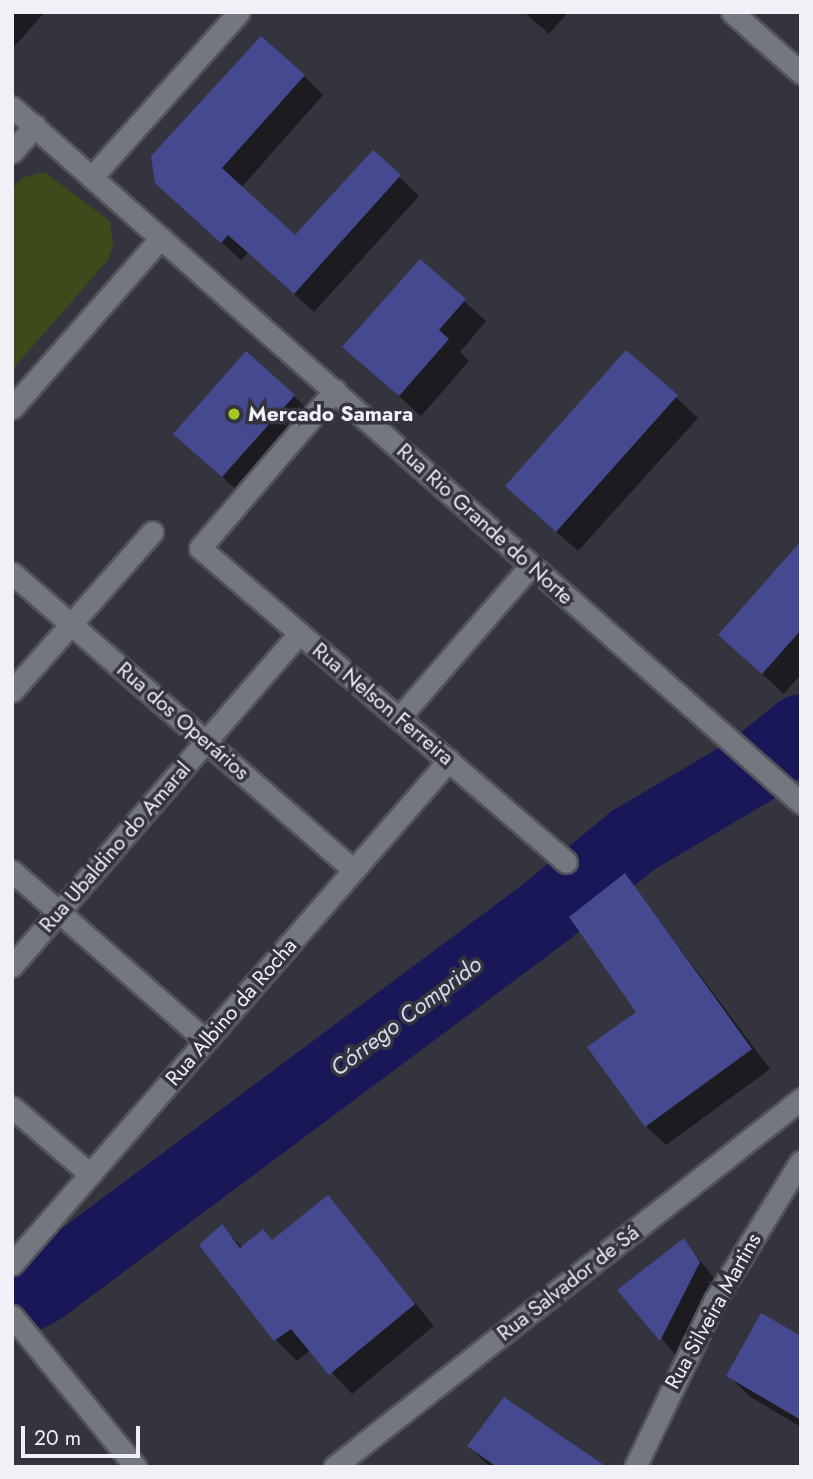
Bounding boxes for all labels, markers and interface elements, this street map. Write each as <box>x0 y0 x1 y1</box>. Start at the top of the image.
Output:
place label: Mercado Samara <box>248 401 413 427</box>
marker: Mercado Samara <box>226 406 242 422</box>
street label: Rua Rio Grande do Norte <box>392 438 578 610</box>
street label: Rua Nelson Ferreira <box>307 638 459 770</box>
street label: Rua dos Operários <box>112 657 254 785</box>
street label: Rua Ubaldino do Amaral <box>34 757 196 937</box>
street label: Rua Albino da Rocha <box>160 933 302 1091</box>
water label: Córrego Comprido <box>325 950 487 1082</box>
street label: Rua Salvador de Sá <box>492 1220 644 1346</box>
street label: Rua Silveira Martins <box>660 1229 766 1393</box>
scale bar <box>24 1412 144 1456</box>
text: 20 m <box>34 1423 81 1453</box>

